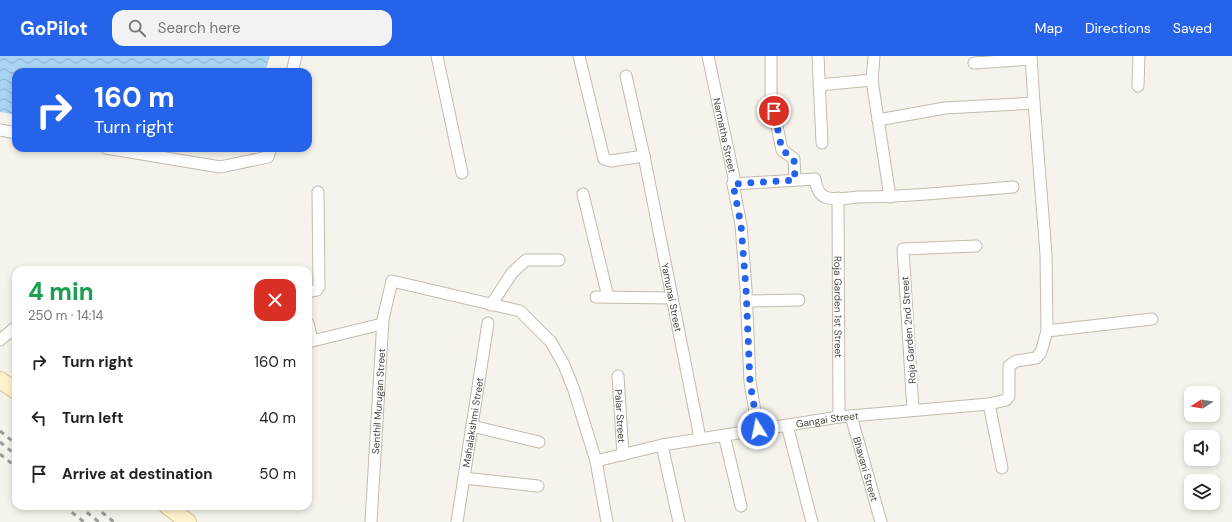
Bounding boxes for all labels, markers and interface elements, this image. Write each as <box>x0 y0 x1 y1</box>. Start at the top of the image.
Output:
search box <box>112 10 392 46</box>
text: GoPilot <box>20 16 88 41</box>
icon: search <box>126 17 148 39</box>
text: Search here <box>158 18 241 38</box>
text: Map <box>1035 19 1063 37</box>
text: Directions <box>1085 19 1151 37</box>
text: Saved <box>1173 19 1212 37</box>
text: 160 m <box>94 79 175 116</box>
icon: right <box>28 84 80 136</box>
pin <box>757 94 791 128</box>
street label: Narmatha Street <box>710 97 739 174</box>
icon: arrive <box>763 100 785 122</box>
text: Turn right <box>94 115 174 139</box>
street label: Roja Garden 1st Street <box>831 256 845 358</box>
street label: Yamunai Street <box>658 262 685 333</box>
text: 4 min <box>28 276 94 307</box>
street label: Roja Garden 2nd Street <box>898 276 919 384</box>
button: close <box>254 279 296 321</box>
text: 250 m · 14:14 <box>28 307 103 324</box>
street label: Senthil Murugan Street <box>369 348 388 454</box>
icon: right <box>28 351 50 373</box>
text: Turn right <box>62 352 133 372</box>
text: 160 m <box>254 352 296 372</box>
street label: Mahalakshmi Street <box>460 376 486 468</box>
north arrow <box>1184 386 1220 422</box>
map controls <box>1184 386 1220 510</box>
street label: Palar Street <box>612 389 628 443</box>
icon: left <box>28 407 50 429</box>
text: Turn left <box>62 408 123 428</box>
text: 40 m <box>259 408 296 428</box>
position arrow <box>737 408 779 450</box>
street label: Gangai Street <box>795 409 859 431</box>
button: sound <box>1184 430 1220 466</box>
street label: Bhavani Street <box>850 435 881 503</box>
icon: arrive <box>28 463 50 485</box>
text: Arrive at destination <box>62 464 213 484</box>
text: 50 m <box>259 464 296 484</box>
button: layers <box>1184 474 1220 510</box>

